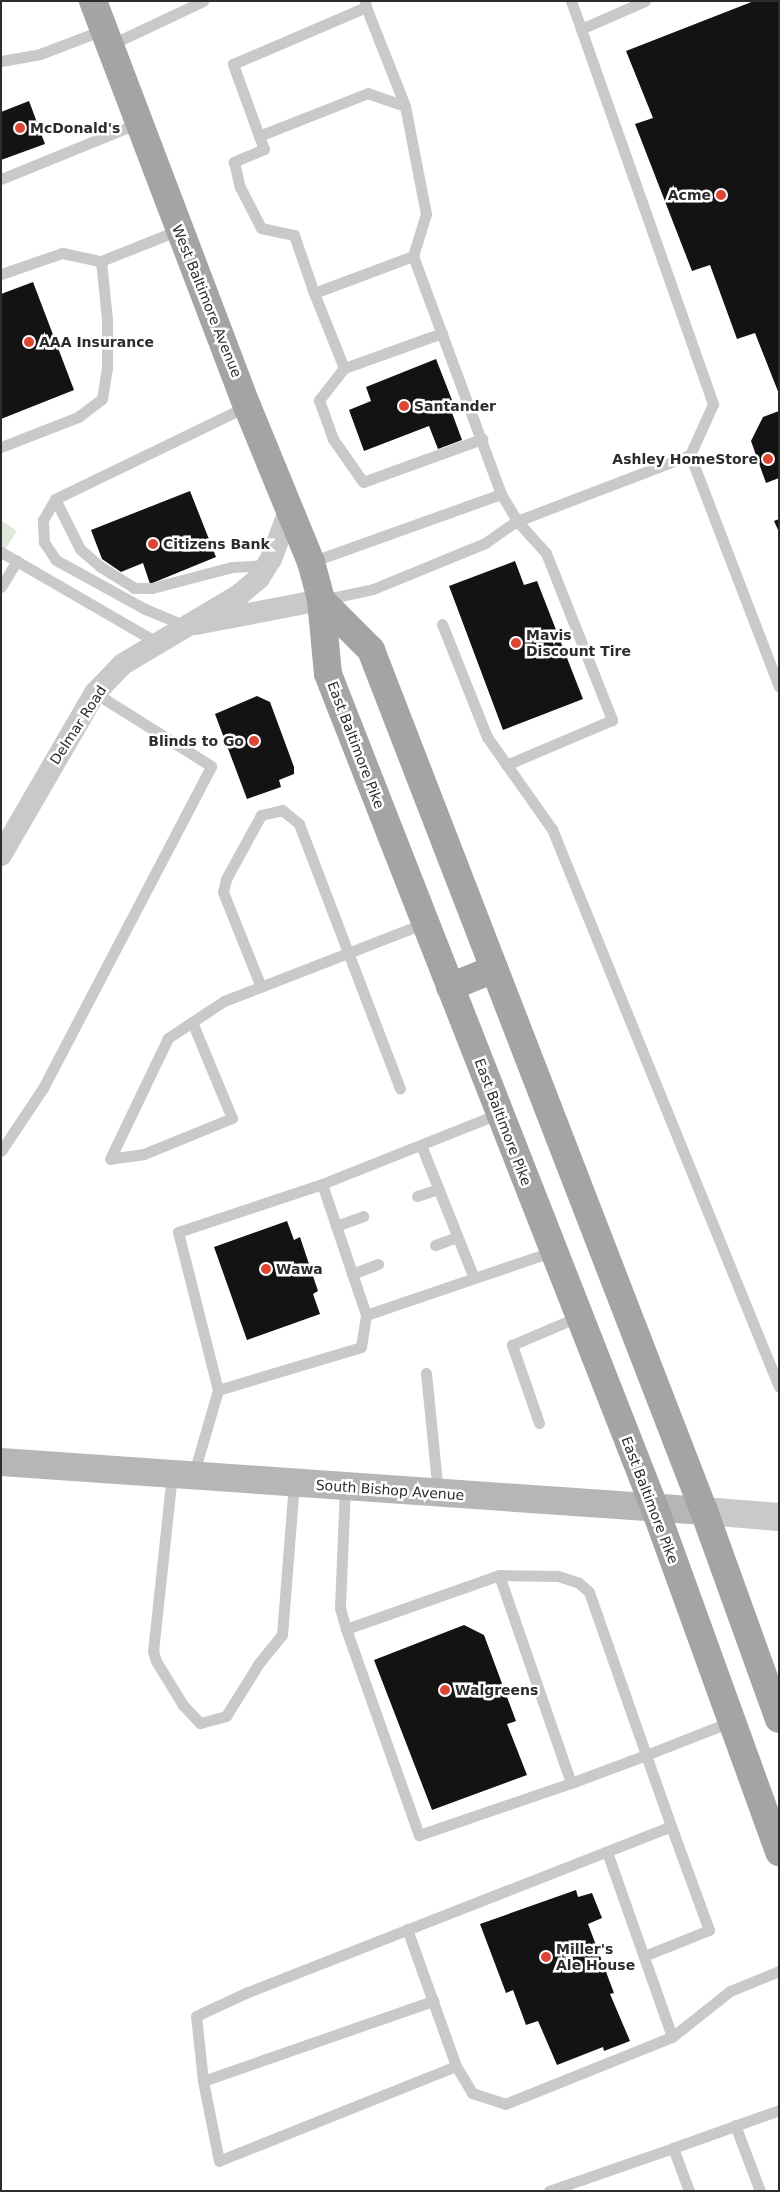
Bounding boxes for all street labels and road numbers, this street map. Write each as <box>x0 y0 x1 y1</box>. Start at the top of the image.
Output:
street label: West Baltimore Avenue <box>169 222 245 380</box>
street label: East Baltimore Pike <box>324 679 388 811</box>
street label: Delmar Road <box>46 682 110 768</box>
street label: East Baltimore Pike <box>471 1056 535 1188</box>
street label: East Baltimore Pike <box>618 1434 682 1566</box>
street label: South Bishop Avenue <box>315 1476 465 1504</box>

